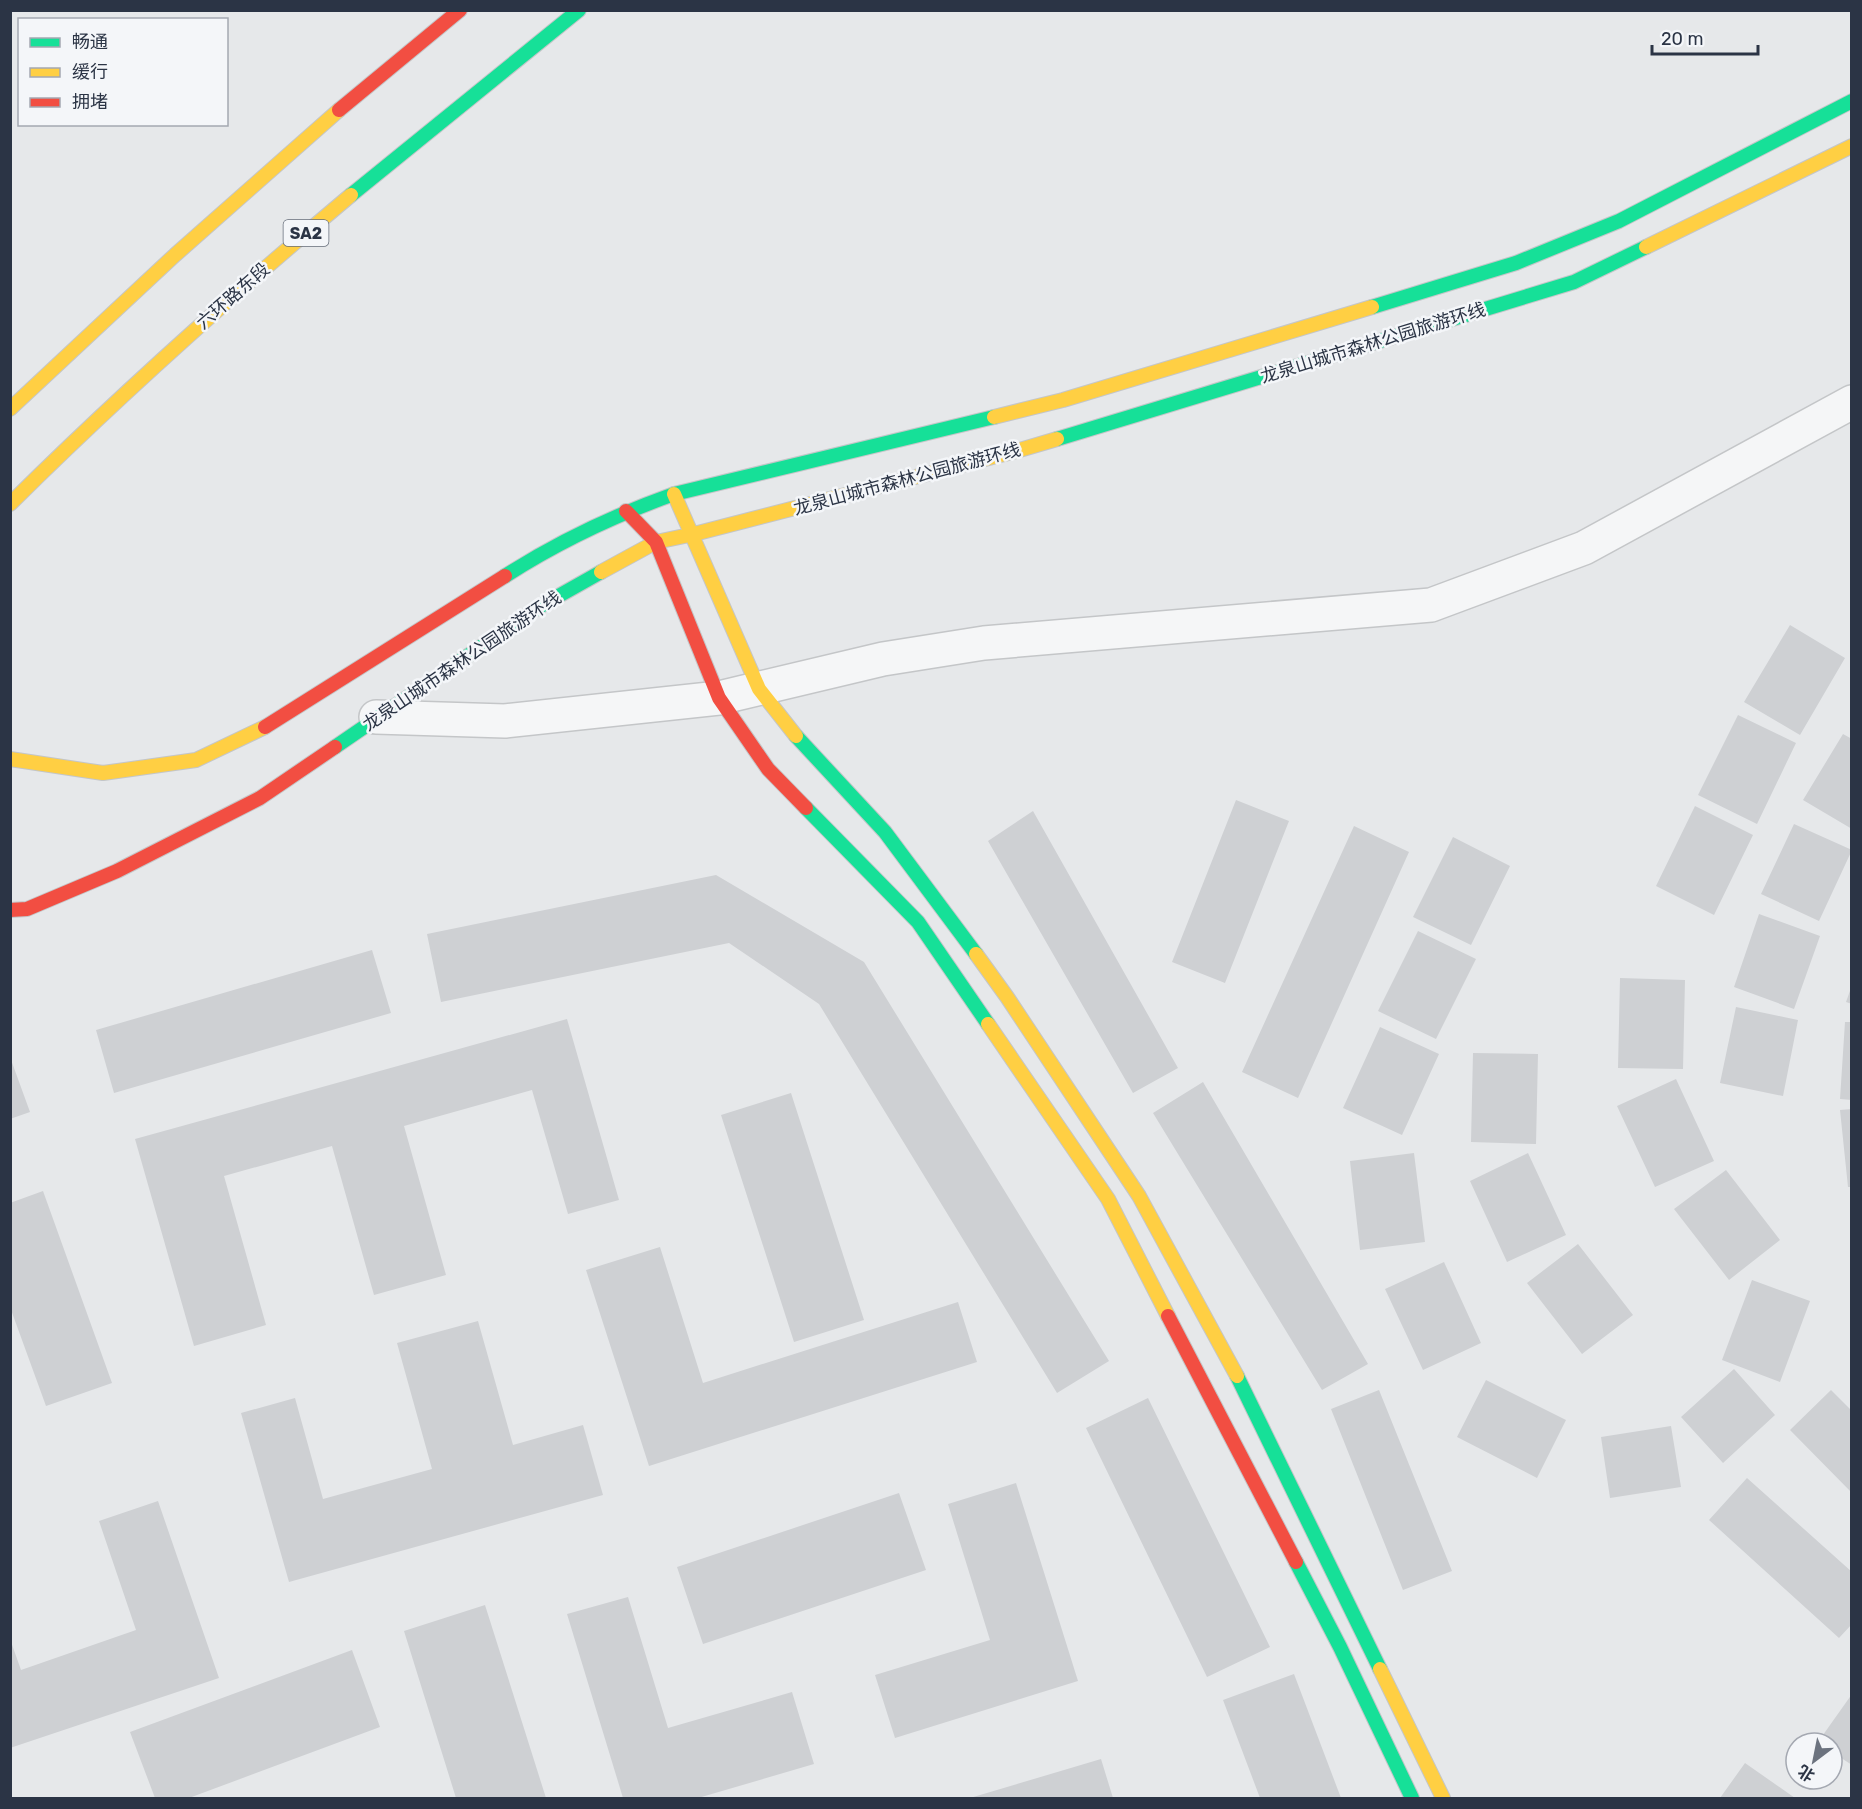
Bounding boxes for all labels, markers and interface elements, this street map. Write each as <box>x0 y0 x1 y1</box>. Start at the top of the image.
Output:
legend <box>18 18 228 126</box>
scale bar <box>1652 18 1758 56</box>
text: 20 m <box>1661 28 1703 50</box>
text: 畅通 <box>72 31 108 53</box>
text: 缓行 <box>72 61 108 83</box>
text: 拥堵 <box>72 91 108 113</box>
road number: SA2 <box>284 220 328 246</box>
street label: 六环路东段 <box>192 258 274 334</box>
street label: 龙泉山城市森林公园旅游环线 <box>1258 298 1488 388</box>
street label: 龙泉山城市森林公园旅游环线 <box>791 438 1023 520</box>
street label: 龙泉山城市森林公园旅游环线 <box>359 586 565 736</box>
north arrow <box>1784 1731 1844 1791</box>
text: 北 <box>1794 1761 1818 1786</box>

